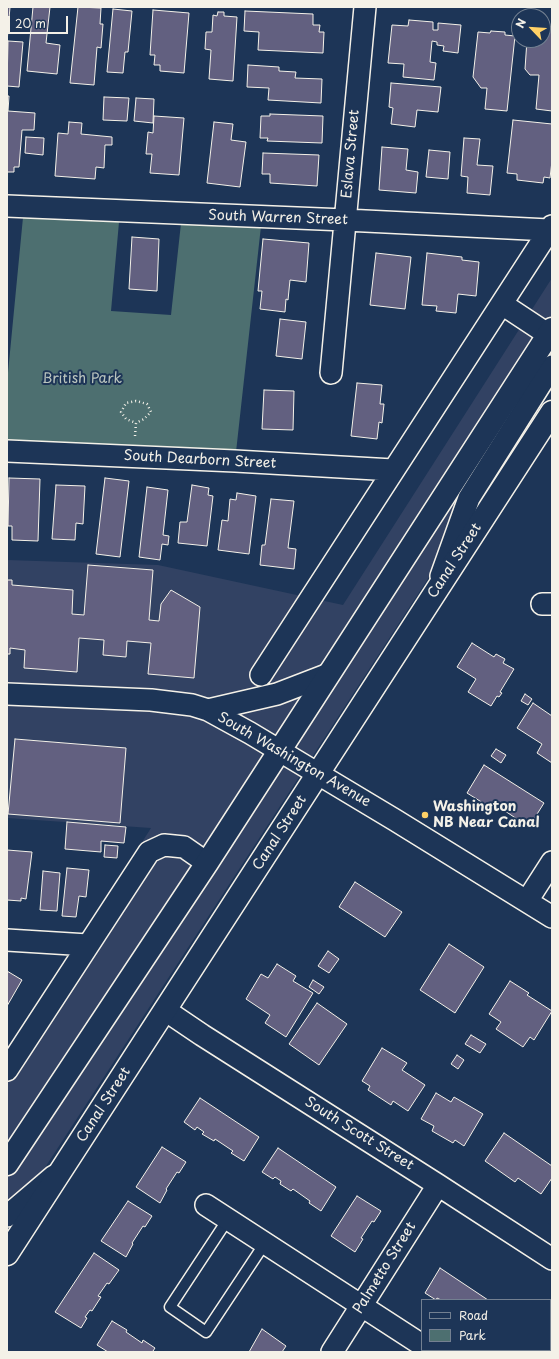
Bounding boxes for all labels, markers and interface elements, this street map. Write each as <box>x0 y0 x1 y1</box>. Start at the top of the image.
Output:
scale bar <box>10 8 70 34</box>
north arrow <box>511 8 551 48</box>
text: 20 m <box>15 14 46 32</box>
text: N <box>511 16 530 31</box>
street label: Eslava Street <box>339 109 363 199</box>
street label: South Warren Street <box>208 207 348 229</box>
park label: British Park <box>42 371 122 387</box>
street label: South Dearborn Street <box>123 448 277 472</box>
street label: Canal Street <box>424 520 486 602</box>
street label: South Washington Avenue <box>214 709 374 811</box>
street label: Canal Street <box>249 792 311 874</box>
place label: Washington NB Near Canal <box>433 799 540 832</box>
marker: Washington NB Near Canal <box>420 810 430 820</box>
street label: Canal Street <box>73 1064 135 1146</box>
street label: South Scott Street <box>302 1094 416 1174</box>
street label: Palmetto Street <box>350 1219 420 1317</box>
legend <box>421 1299 551 1351</box>
text: Road <box>459 1306 488 1324</box>
text: Park <box>459 1326 486 1344</box>

